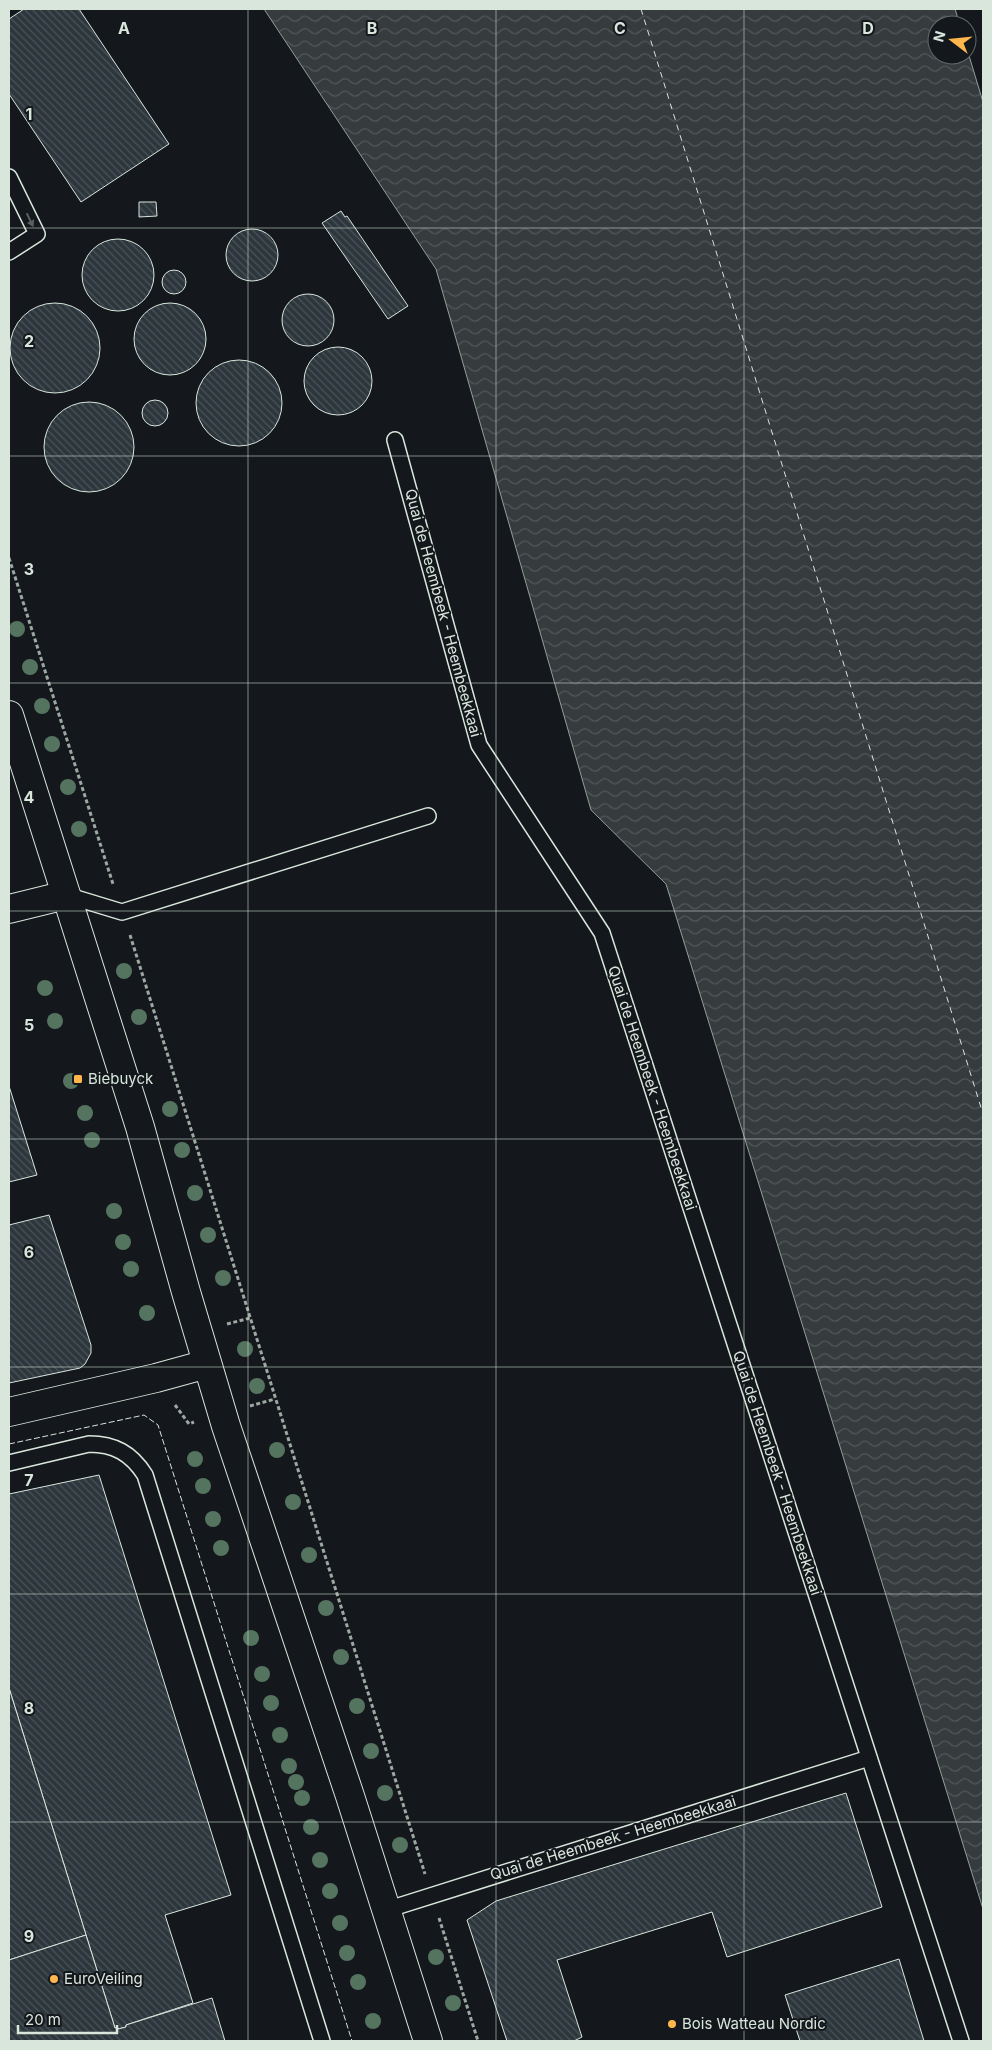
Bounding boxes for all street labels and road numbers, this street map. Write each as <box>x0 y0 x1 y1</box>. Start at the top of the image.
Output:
street label: Quai de Heembeek - Heembeekkaai <box>401 487 486 739</box>
street label: Quai de Heembeek - Heembeekkaai <box>604 963 701 1213</box>
street label: Quai de Heembeek - Heembeekkaai <box>729 1348 826 1598</box>
street label: Quai de Heembeek - Heembeekkaai <box>488 1791 738 1884</box>

